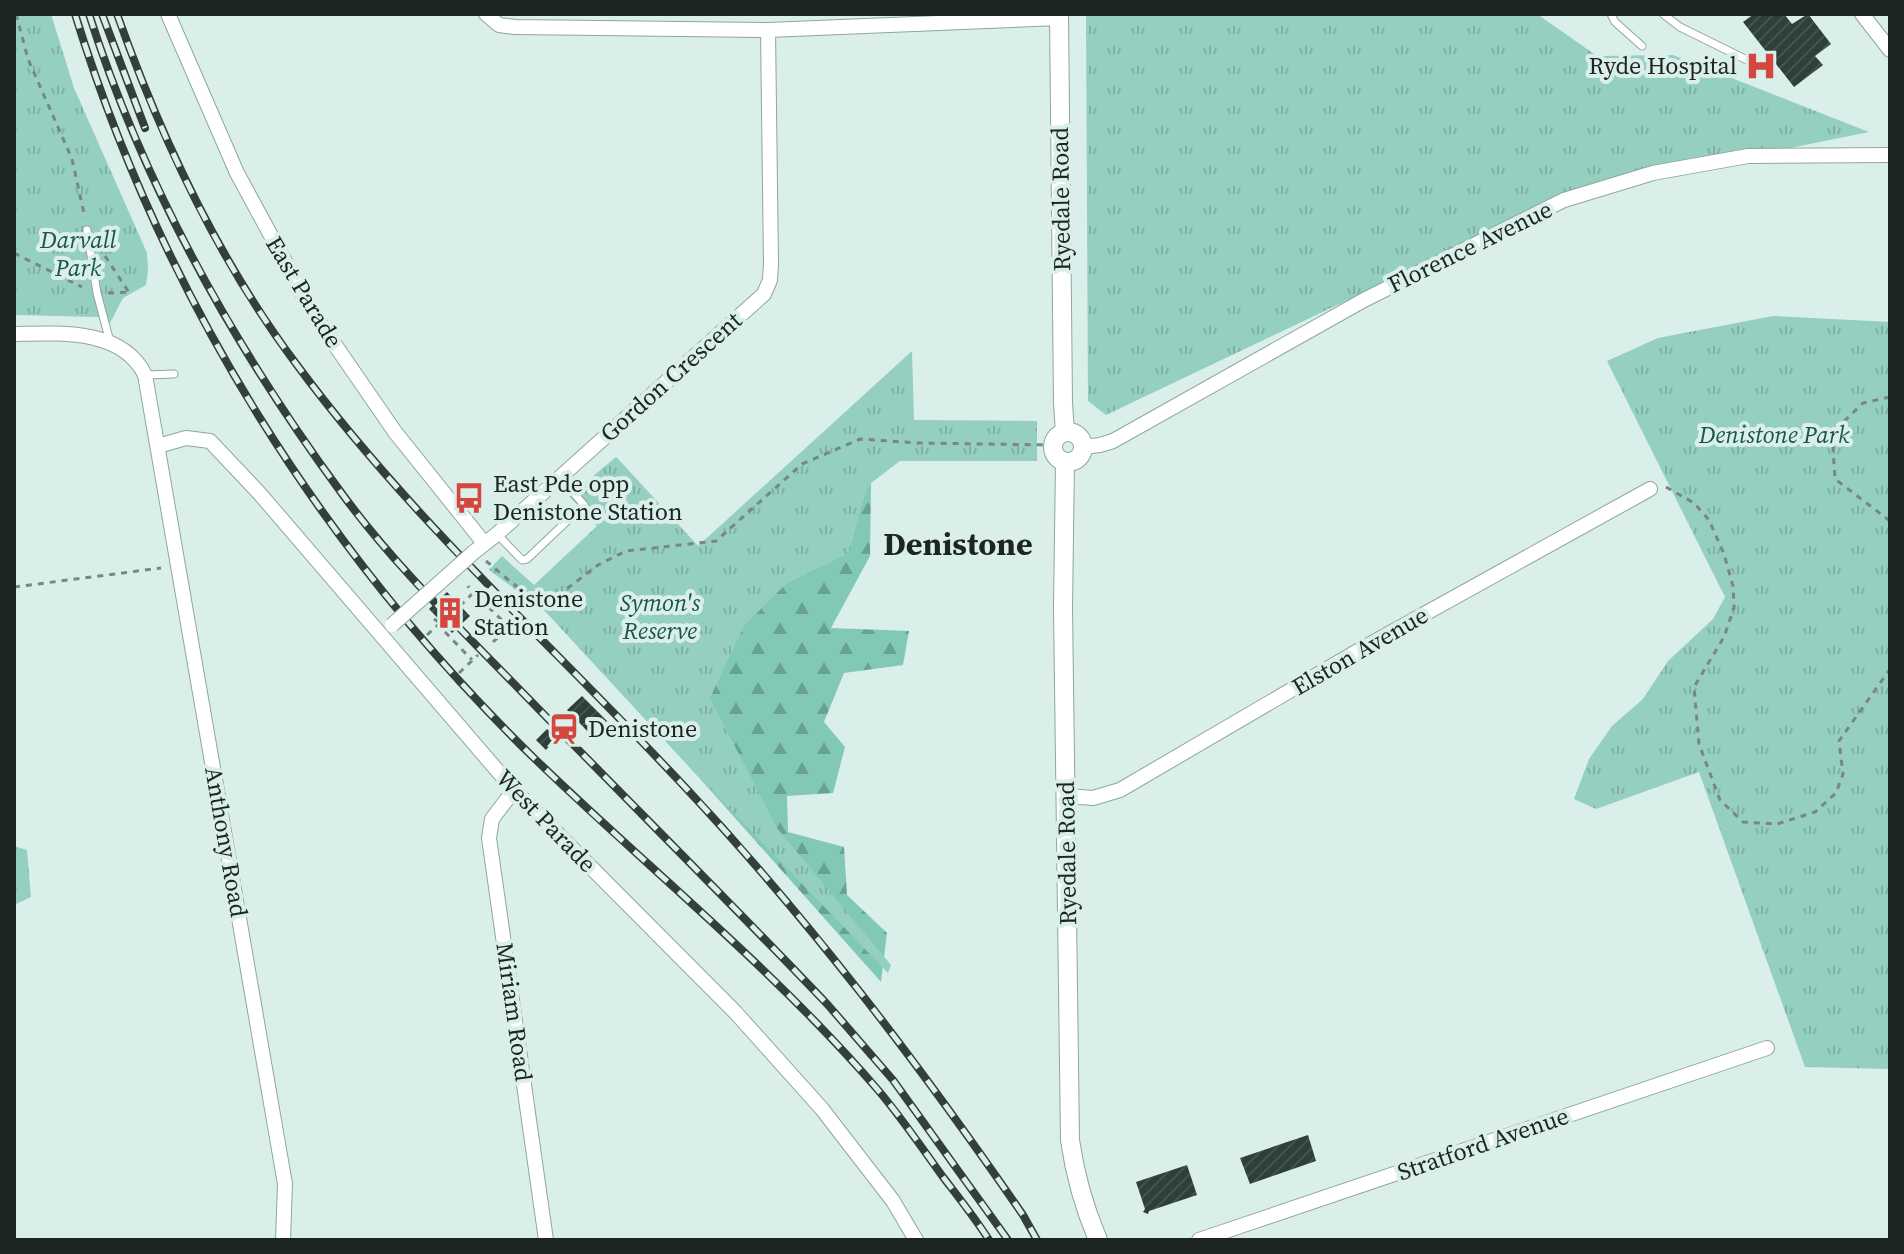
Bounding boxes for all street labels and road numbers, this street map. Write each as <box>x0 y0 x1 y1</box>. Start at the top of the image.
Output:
street label: Ryedale Road <box>1043 126 1078 271</box>
street label: Florence Avenue <box>1382 192 1558 301</box>
street label: East Parade <box>258 230 351 354</box>
street label: Gordon Crescent <box>593 304 749 449</box>
street label: Elston Avenue <box>1286 598 1434 703</box>
street label: West Parade <box>489 762 604 879</box>
street label: Anthony Road <box>197 764 256 920</box>
street label: Ryedale Road <box>1049 780 1084 925</box>
street label: Miriam Road <box>488 940 541 1084</box>
street label: Stratford Avenue <box>1393 1099 1573 1188</box>

